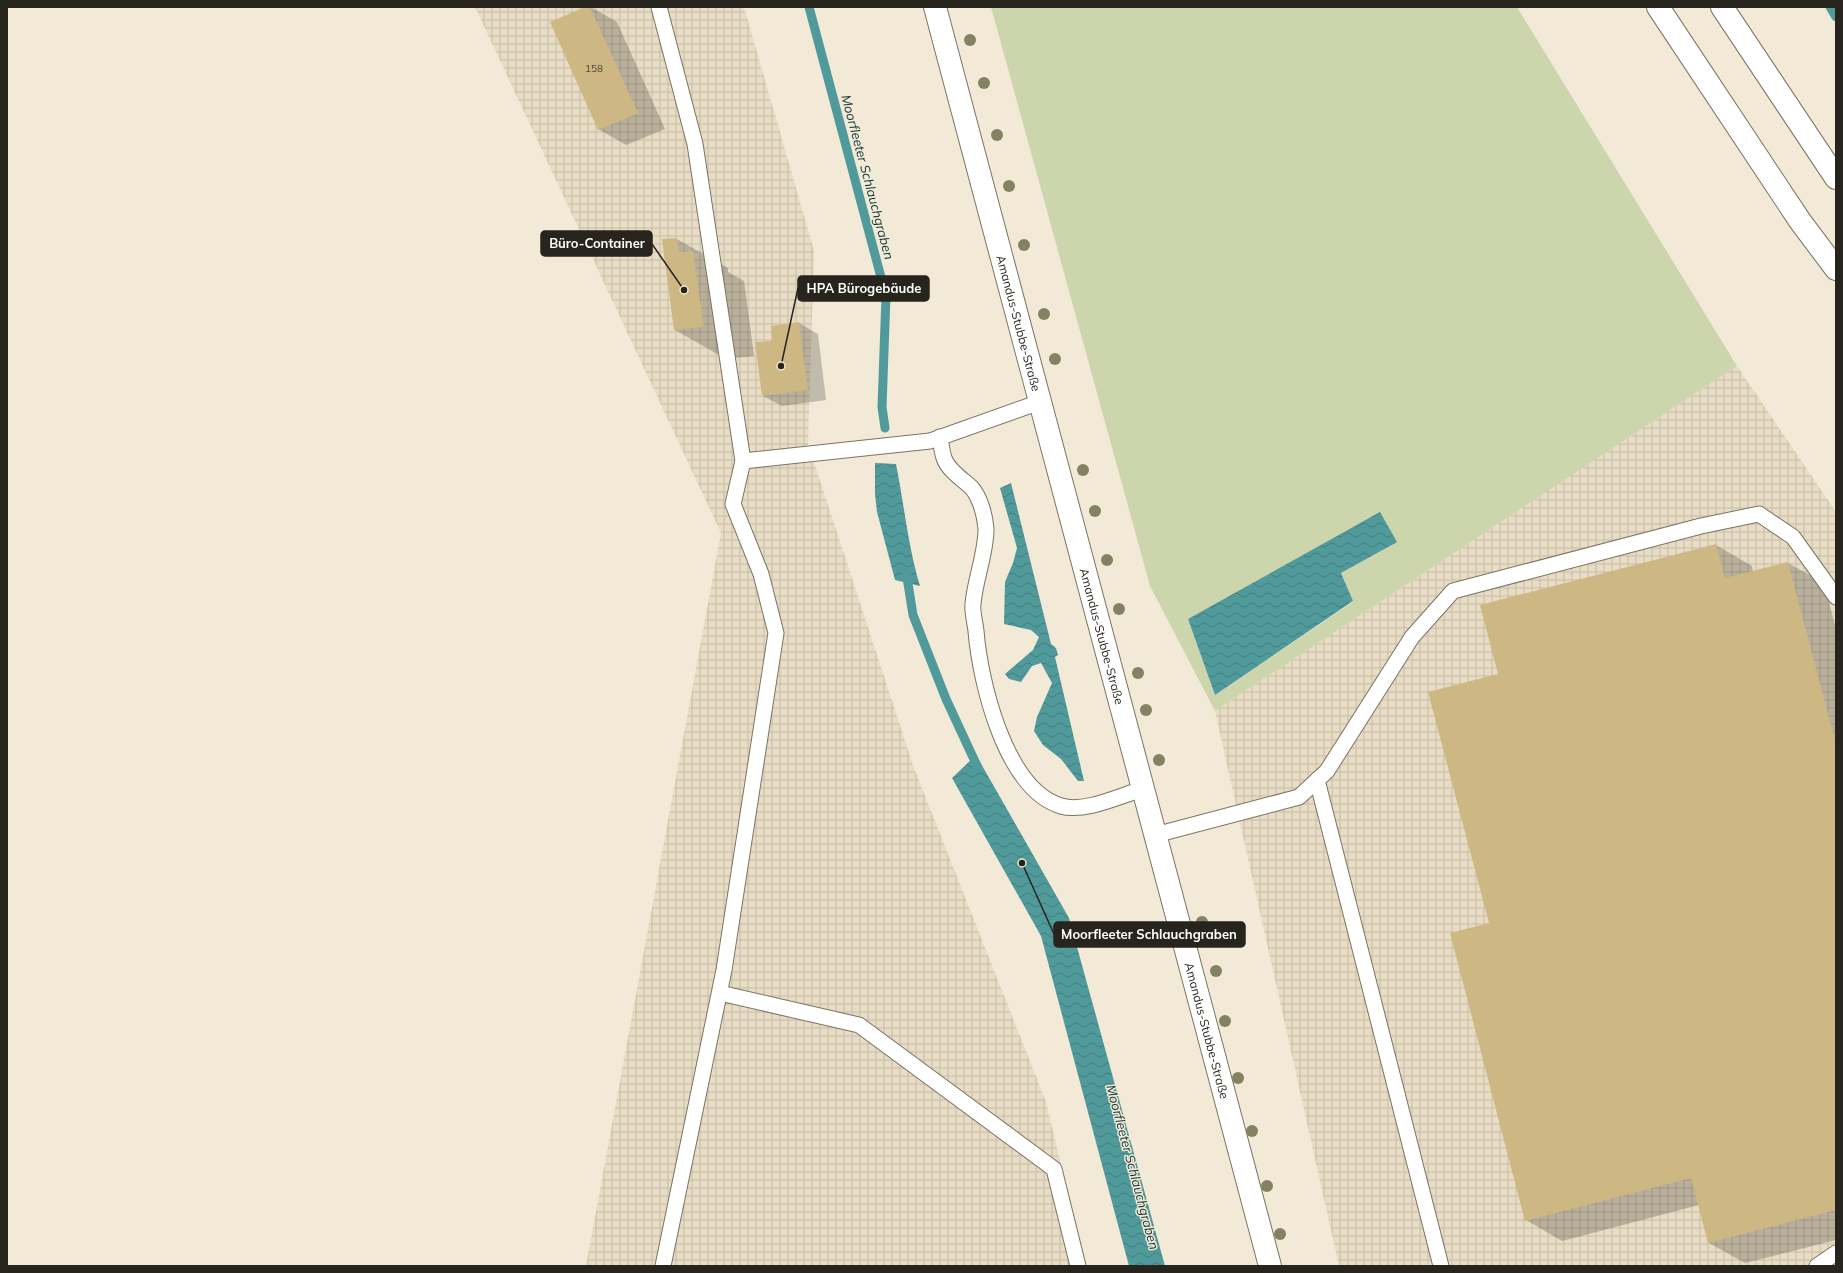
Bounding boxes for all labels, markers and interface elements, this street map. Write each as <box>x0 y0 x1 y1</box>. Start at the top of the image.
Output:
house number: 158 <box>585 62 603 75</box>
water label: Moorfleeter Schlauchgraben <box>838 93 898 261</box>
callout: Büro-Container <box>541 231 652 256</box>
text: Büro-Container <box>549 235 646 251</box>
street label: Amandus-Stubbe-Straße <box>994 253 1044 393</box>
callout: HPA Bürogebäude <box>798 276 929 301</box>
text: HPA Bürogebäude <box>807 280 921 296</box>
street label: Amandus-Stubbe-Straße <box>1077 566 1128 706</box>
callout: Moorfleeter Schlauchgraben <box>1054 922 1245 947</box>
text: Moorfleeter Schlauchgraben <box>1061 926 1237 942</box>
street label: Amandus-Stubbe-Straße <box>1182 961 1233 1100</box>
water label: Moorfleeter Schlauchgraben <box>1103 1083 1163 1251</box>

